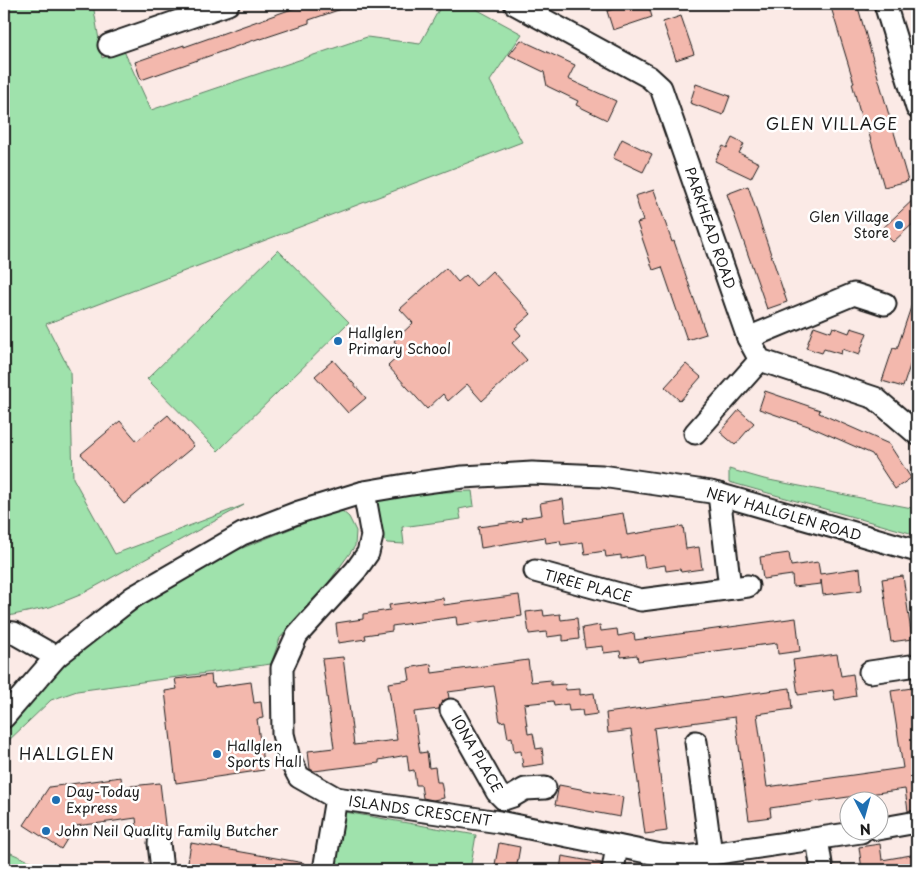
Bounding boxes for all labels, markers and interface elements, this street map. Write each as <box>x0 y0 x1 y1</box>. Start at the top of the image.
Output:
district label: GLEN VILLAGE <box>766 111 898 135</box>
street label: PARKHEAD ROAD <box>680 164 741 292</box>
place label: Glen Village Store <box>809 206 889 243</box>
marker: Glen Village Store <box>893 219 905 231</box>
place label: Hallglen Primary School <box>348 322 451 359</box>
marker: Hallglen Primary School <box>332 335 344 347</box>
street label: NEW HALLGLEN ROAD <box>704 481 864 546</box>
street label: TIREE PLACE <box>542 564 634 607</box>
street label: IONA PLACE <box>447 711 508 796</box>
place label: Hallglen Sports Hall <box>227 735 302 772</box>
district label: HALLGLEN <box>19 741 115 765</box>
marker: Hallglen Sports Hall <box>211 748 223 760</box>
place label: Day-Today Express <box>66 781 140 818</box>
street label: ISLANDS CRESCENT <box>347 790 493 831</box>
north arrow <box>838 792 888 842</box>
marker: Day-Today Express <box>50 794 62 806</box>
text: N <box>859 818 872 840</box>
place label: John Neil Quality Family Butcher <box>56 820 279 841</box>
marker: John Neil Quality Family Butcher <box>40 825 52 837</box>

